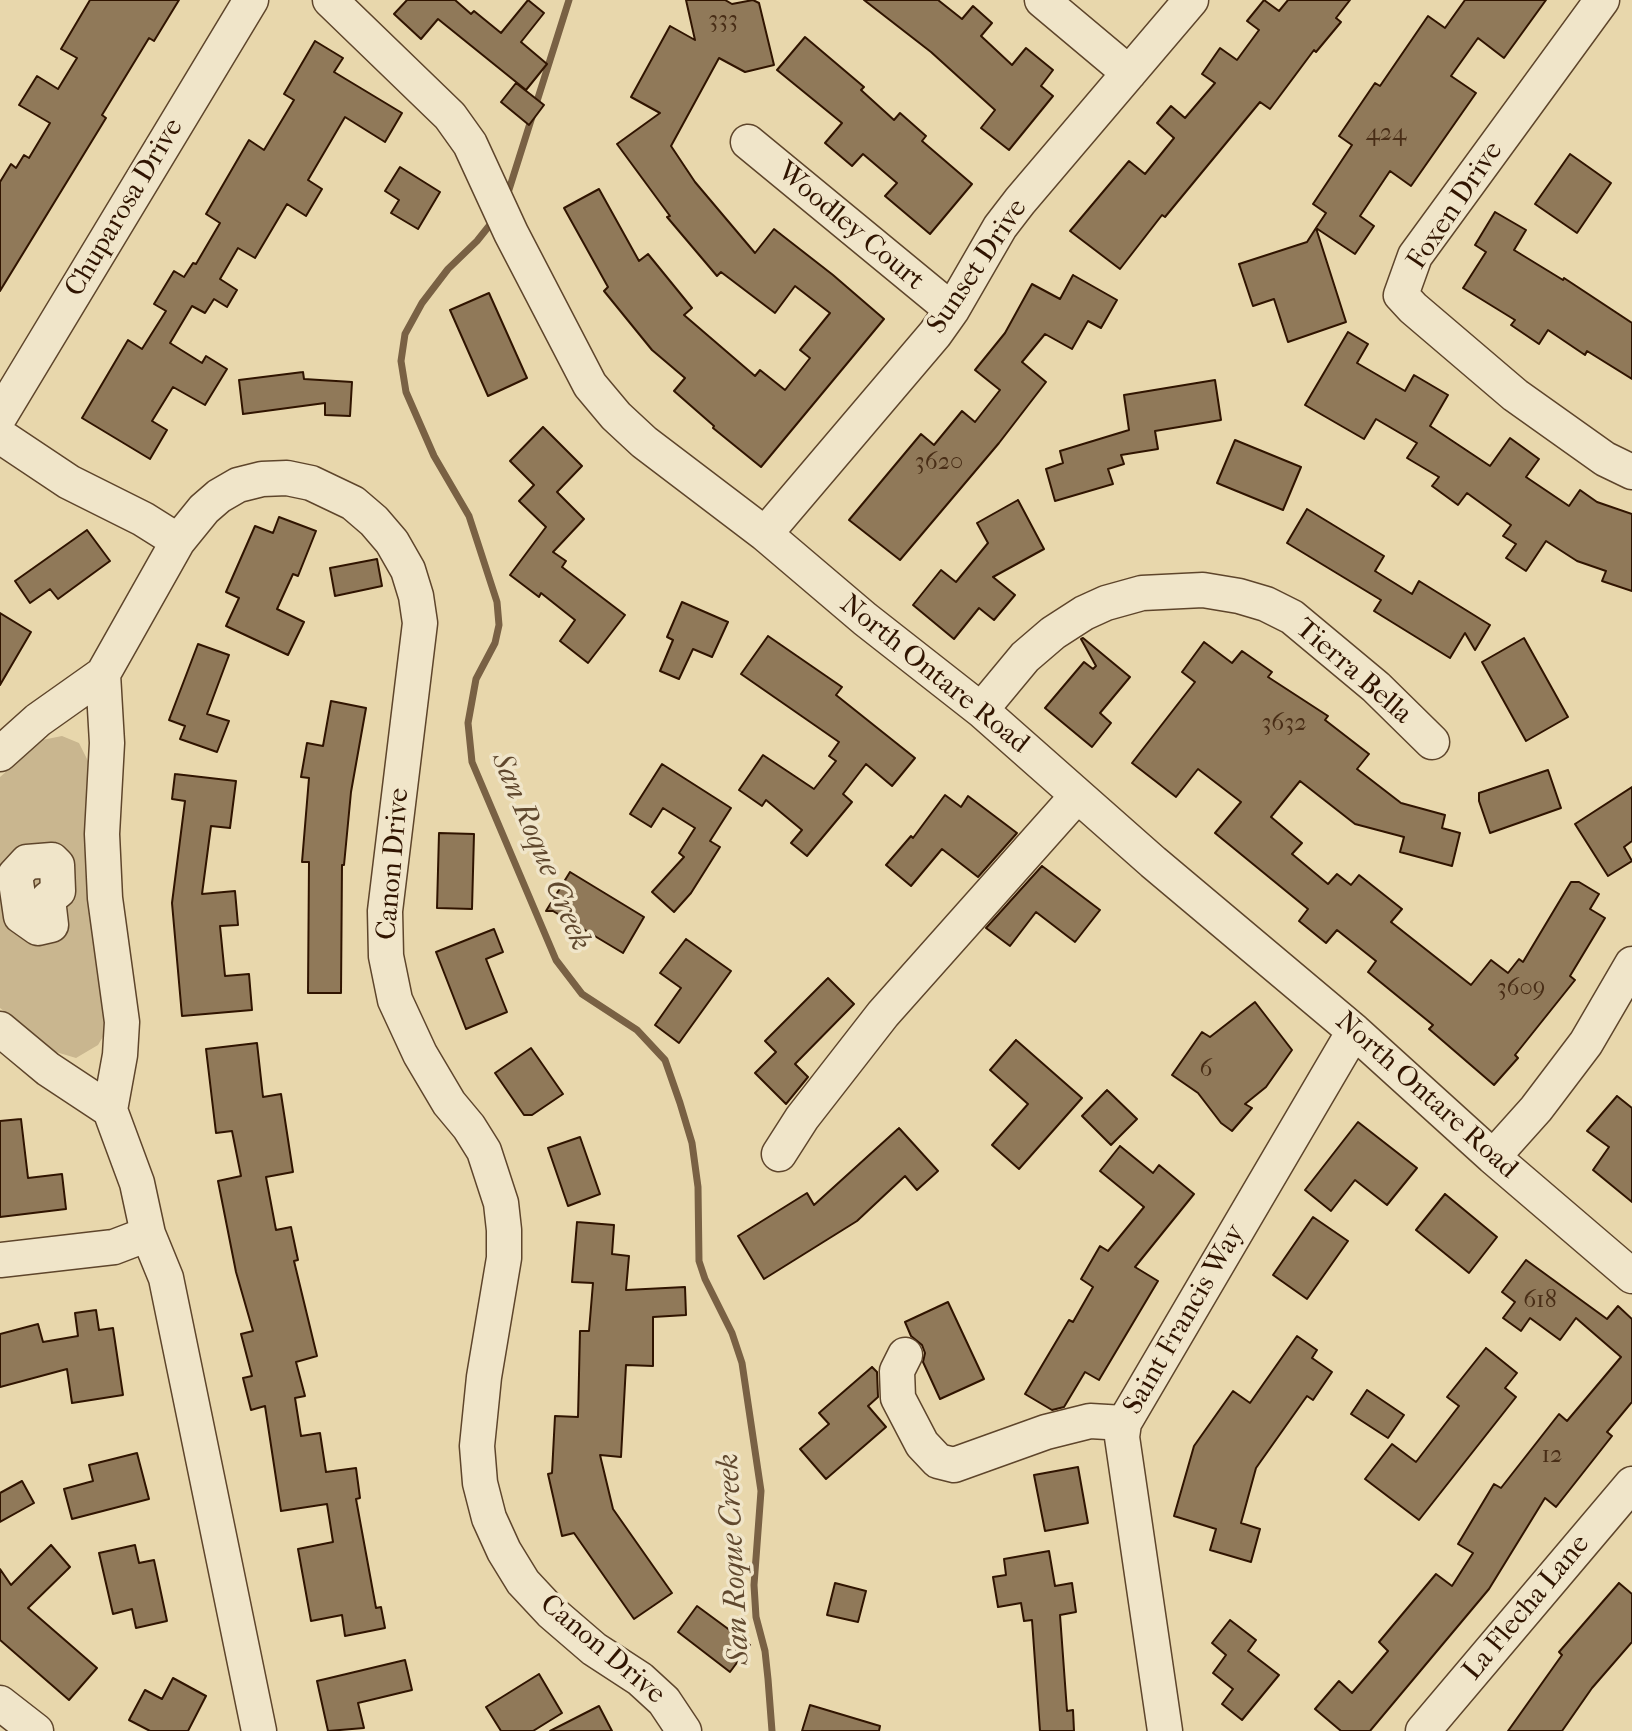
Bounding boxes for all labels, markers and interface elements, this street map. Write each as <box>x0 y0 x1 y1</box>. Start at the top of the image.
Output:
house number: 333 <box>708 7 738 35</box>
street label: Chuparosa Drive <box>59 113 191 303</box>
house number: 424 <box>1366 120 1406 148</box>
street label: Foxen Drive <box>1401 136 1511 276</box>
street label: Woodley Court <box>770 156 930 298</box>
street label: Sunset Drive <box>921 193 1035 341</box>
house number: 3620 <box>915 449 963 477</box>
street label: North Ontare Road <box>833 588 1035 762</box>
street label: Tierra Bella <box>1288 612 1418 732</box>
house number: 3632 <box>1261 710 1307 738</box>
water label: San Roque Creek <box>482 748 598 956</box>
street label: Canon Drive <box>371 787 417 941</box>
house number: 3609 <box>1497 975 1545 1003</box>
street label: North Ontare Road <box>1328 1005 1524 1187</box>
house number: 6 <box>1200 1056 1212 1084</box>
street label: Saint Francis Way <box>1117 1219 1253 1421</box>
house number: 618 <box>1523 1287 1557 1315</box>
house number: 12 <box>1542 1442 1562 1470</box>
water label: San Roque Creek <box>711 1452 759 1666</box>
street label: La Flecha Lane <box>1456 1529 1598 1687</box>
street label: Canon Drive <box>533 1588 671 1712</box>

